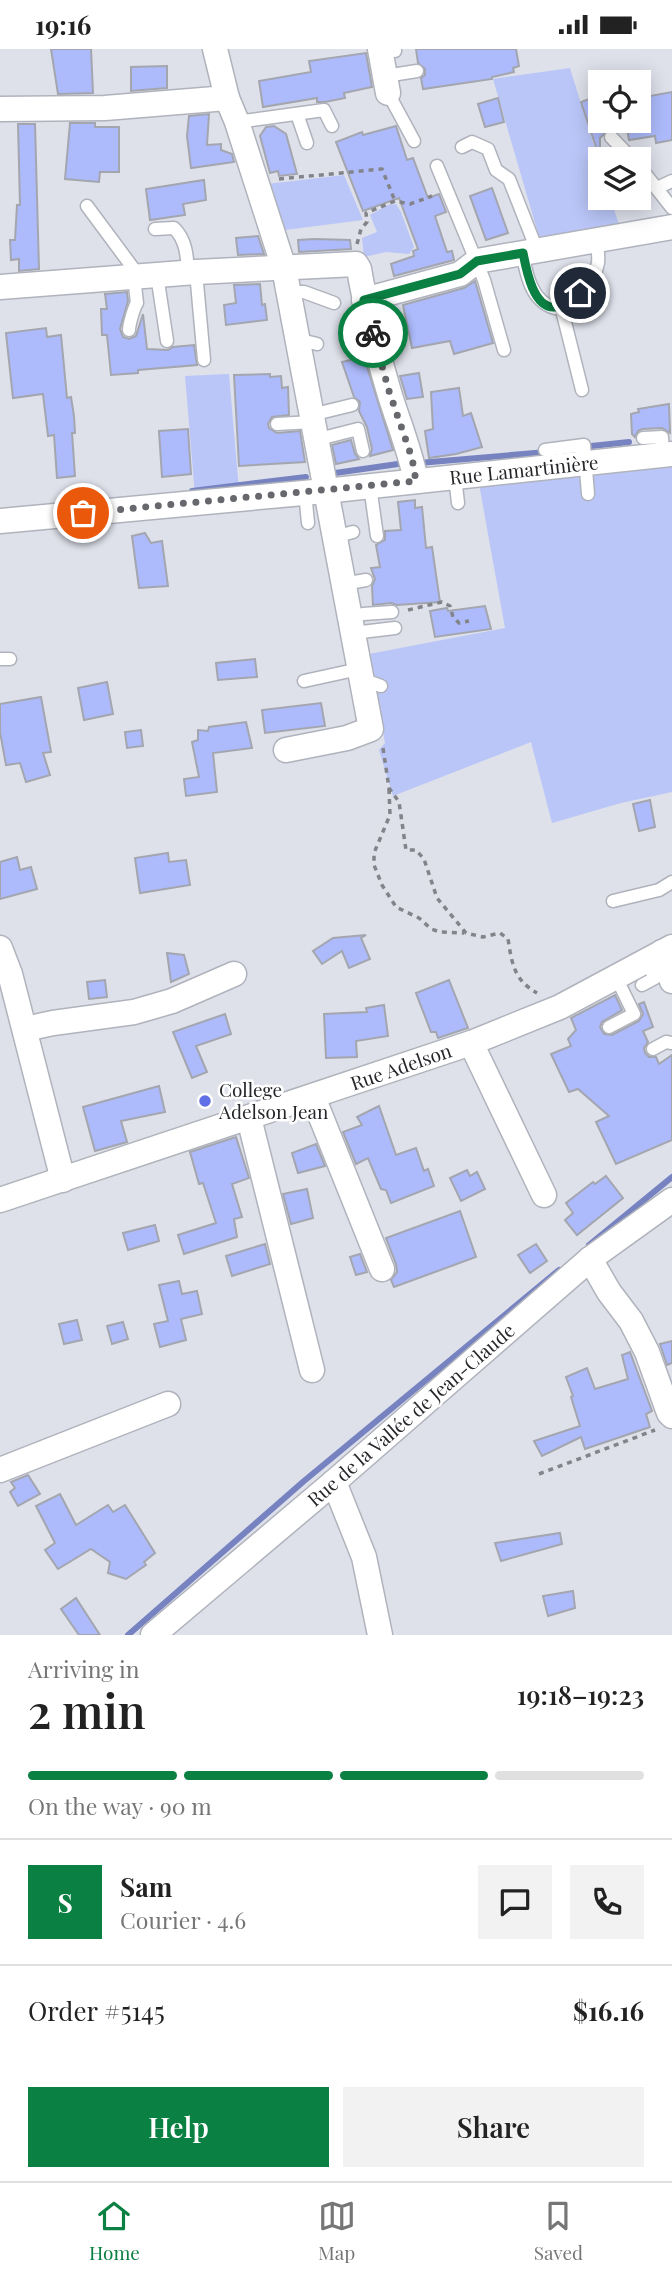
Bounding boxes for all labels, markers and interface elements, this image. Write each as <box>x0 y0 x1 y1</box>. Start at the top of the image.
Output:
text: 19:16 <box>35 7 91 42</box>
map controls <box>588 70 651 210</box>
button: locate <box>588 70 651 133</box>
button: layers <box>588 147 651 210</box>
pin <box>550 263 610 323</box>
icon: home <box>561 274 599 312</box>
courier <box>338 298 408 368</box>
icon: bike <box>354 314 392 352</box>
street label: Rue Lamartinière <box>448 448 600 490</box>
pin <box>53 483 113 543</box>
icon: bag <box>64 494 102 532</box>
street label: Rue Adelson <box>347 1036 455 1095</box>
place label: College Adelson Jean <box>218 1076 329 1124</box>
marker: College Adelson Jean <box>197 1093 213 1109</box>
street label: Rue de la Vallée de Jean-Claude <box>301 1317 520 1512</box>
text: Arriving in <box>28 1653 140 1684</box>
text: 19:18–19:23 <box>517 1677 644 1712</box>
text: 2 min <box>28 1679 146 1741</box>
text: On the way · 90 m <box>28 1790 212 1821</box>
button: chat <box>478 1865 552 1939</box>
button: phone <box>570 1865 644 1939</box>
text: Sam <box>120 1869 172 1904</box>
text: S <box>57 1885 73 1920</box>
text: Courier · 4.6 <box>120 1904 246 1935</box>
text: Order #5145 <box>28 1993 165 2028</box>
text: $16.16 <box>573 1993 644 2028</box>
button: Help <box>28 2087 329 2167</box>
button: Share <box>343 2087 644 2167</box>
tab: Home <box>89 2197 140 2265</box>
tab: Map <box>318 2197 356 2265</box>
tab: Saved <box>534 2197 583 2265</box>

